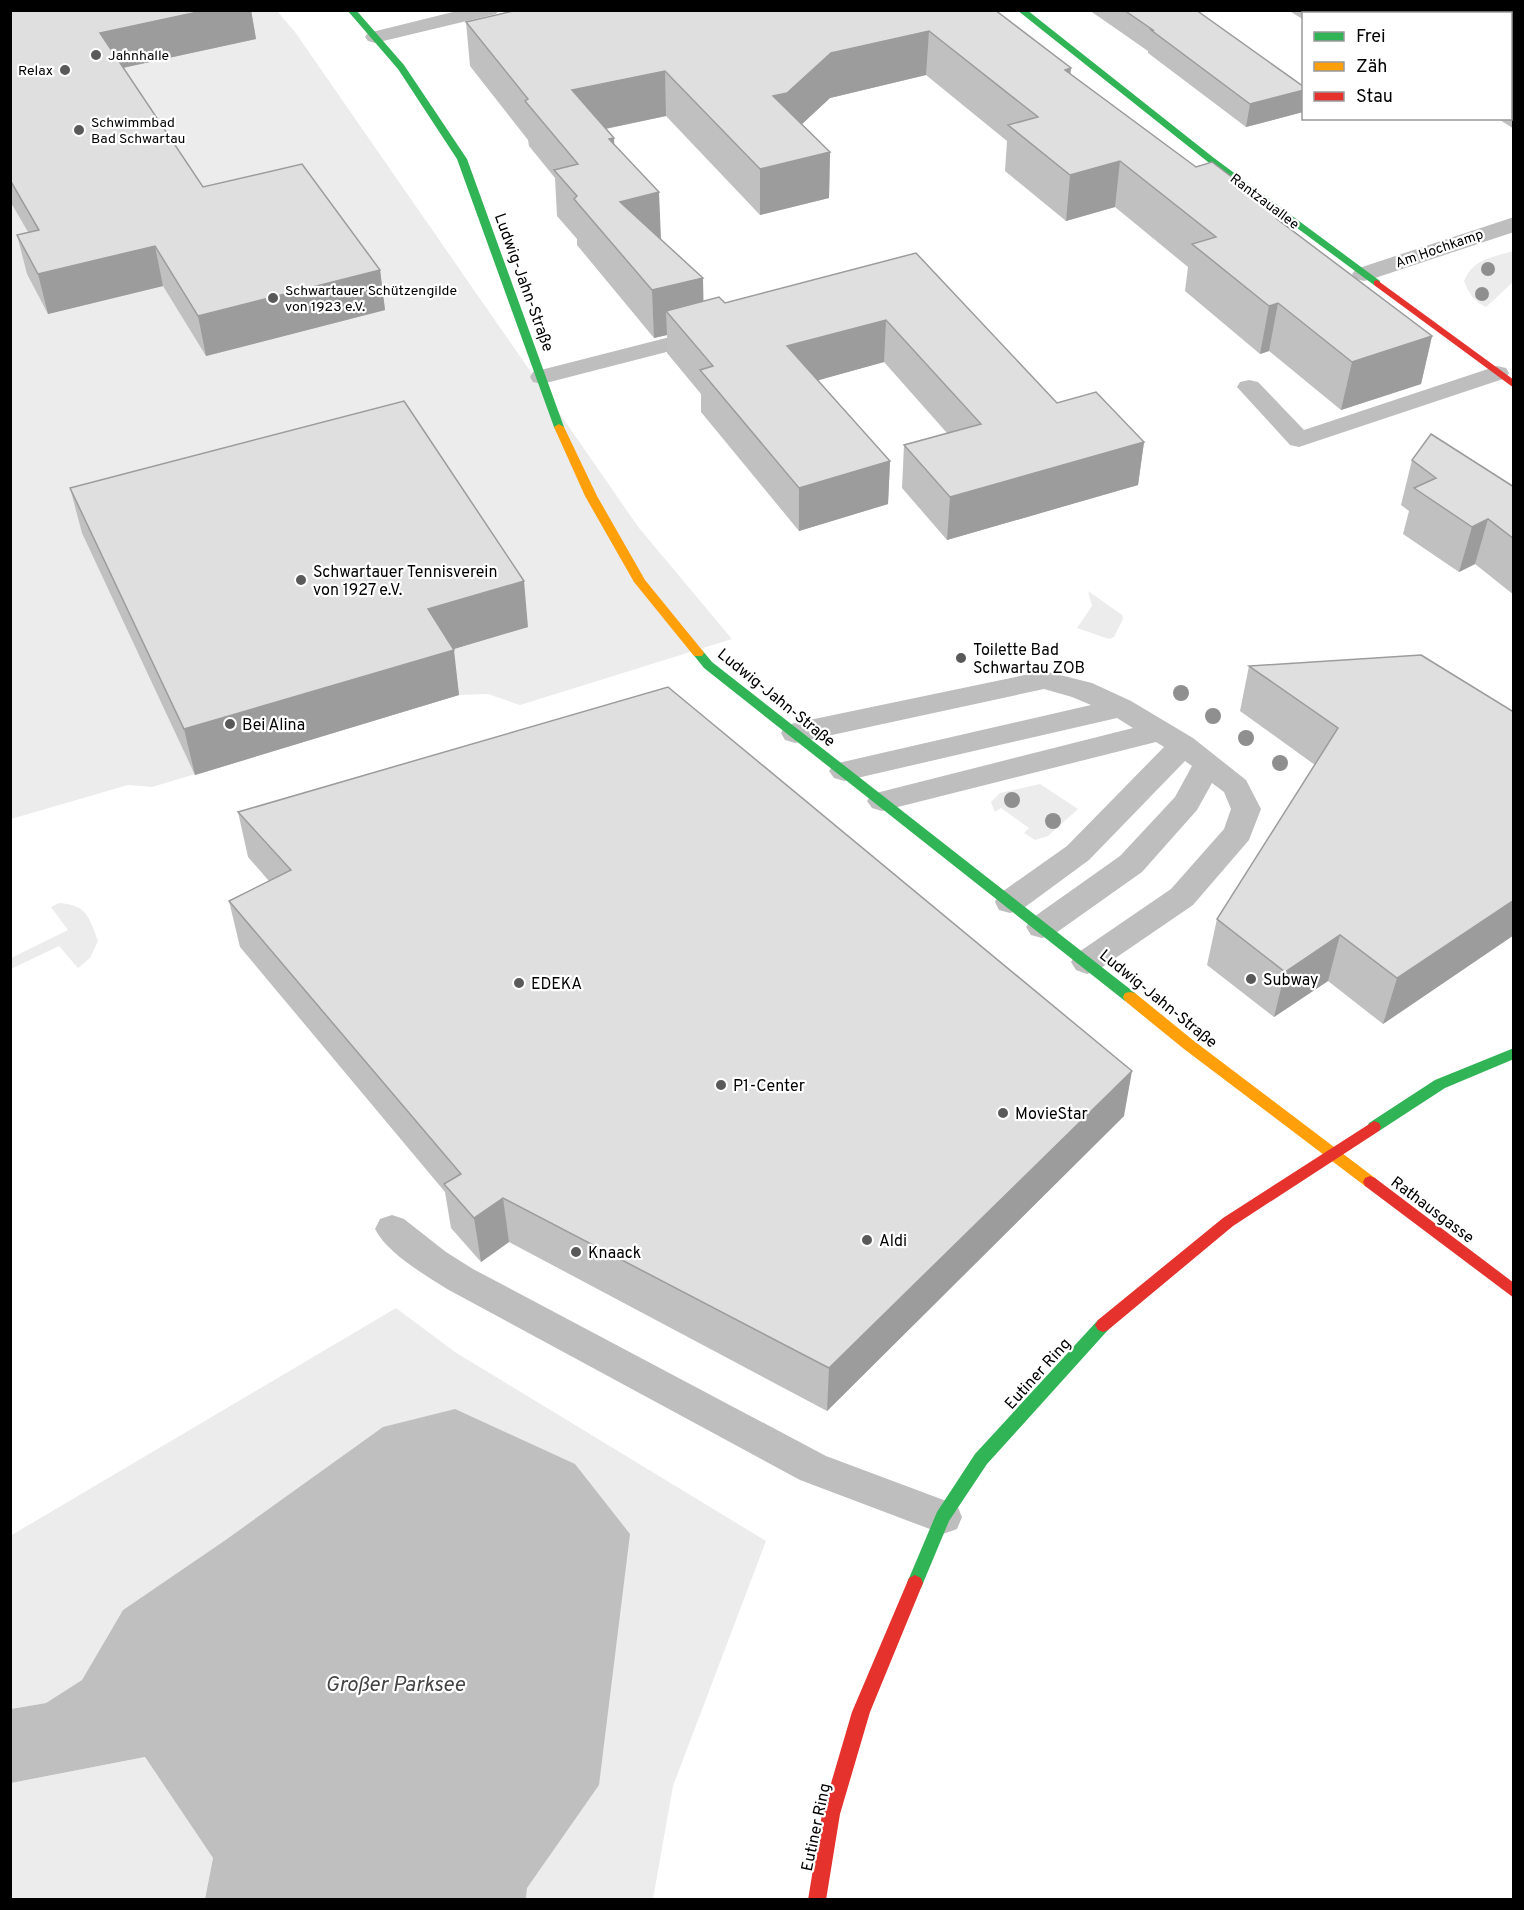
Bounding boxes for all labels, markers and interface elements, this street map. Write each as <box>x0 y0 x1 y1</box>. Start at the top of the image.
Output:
legend <box>1302 12 1512 120</box>
text: Frei <box>1356 26 1386 49</box>
marker: Jahnhalle <box>89 48 103 62</box>
place label: Jahnhalle <box>108 48 169 65</box>
text: Zäh <box>1356 56 1387 79</box>
place label: Relax <box>18 63 53 80</box>
marker: Relax <box>58 63 72 77</box>
text: Stau <box>1356 86 1393 109</box>
place label: Schwimmbad Bad Schwartau <box>91 115 185 148</box>
marker: Schwimmbad Bad Schwartau <box>72 123 86 137</box>
street label: Rantzauallee <box>1226 171 1302 234</box>
street label: Ludwig-Jahn-Straße <box>489 211 557 355</box>
street label: Am Hochkamp <box>1393 226 1486 272</box>
place label: Schwartauer Schützengilde von 1923 e.V. <box>285 283 457 316</box>
marker: Schwartauer Schützengilde von 1923 e.V. <box>266 291 280 305</box>
place label: Schwartauer Tennisverein von 1927 e.V. <box>313 563 497 601</box>
marker: Schwartauer Tennisverein von 1927 e.V. <box>294 573 308 587</box>
place label: Toilette Bad Schwartau ZOB <box>973 641 1085 679</box>
street label: Ludwig-Jahn-Straße <box>713 645 839 752</box>
marker: Toilette Bad Schwartau ZOB <box>954 651 968 665</box>
place label: Bei Alina <box>242 716 305 736</box>
marker: Bei Alina <box>223 717 237 731</box>
street label: Ludwig-Jahn-Straße <box>1095 946 1221 1053</box>
place label: Subway <box>1263 971 1319 991</box>
marker: Subway <box>1244 972 1258 986</box>
place label: EDEKA <box>531 975 582 995</box>
marker: EDEKA <box>512 976 526 990</box>
place label: P1-Center <box>733 1077 805 1097</box>
marker: P1-Center <box>714 1078 728 1092</box>
place label: MovieStar <box>1015 1105 1088 1125</box>
marker: MovieStar <box>996 1106 1010 1120</box>
street label: Rathausgasse <box>1386 1173 1477 1248</box>
place label: Aldi <box>879 1232 907 1252</box>
marker: Aldi <box>860 1233 874 1247</box>
place label: Knaack <box>588 1244 641 1264</box>
marker: Knaack <box>569 1245 583 1259</box>
street label: Eutiner Ring <box>1001 1334 1076 1414</box>
water label: Großer Parksee <box>325 1672 466 1699</box>
street label: Eutiner Ring <box>798 1782 836 1873</box>

